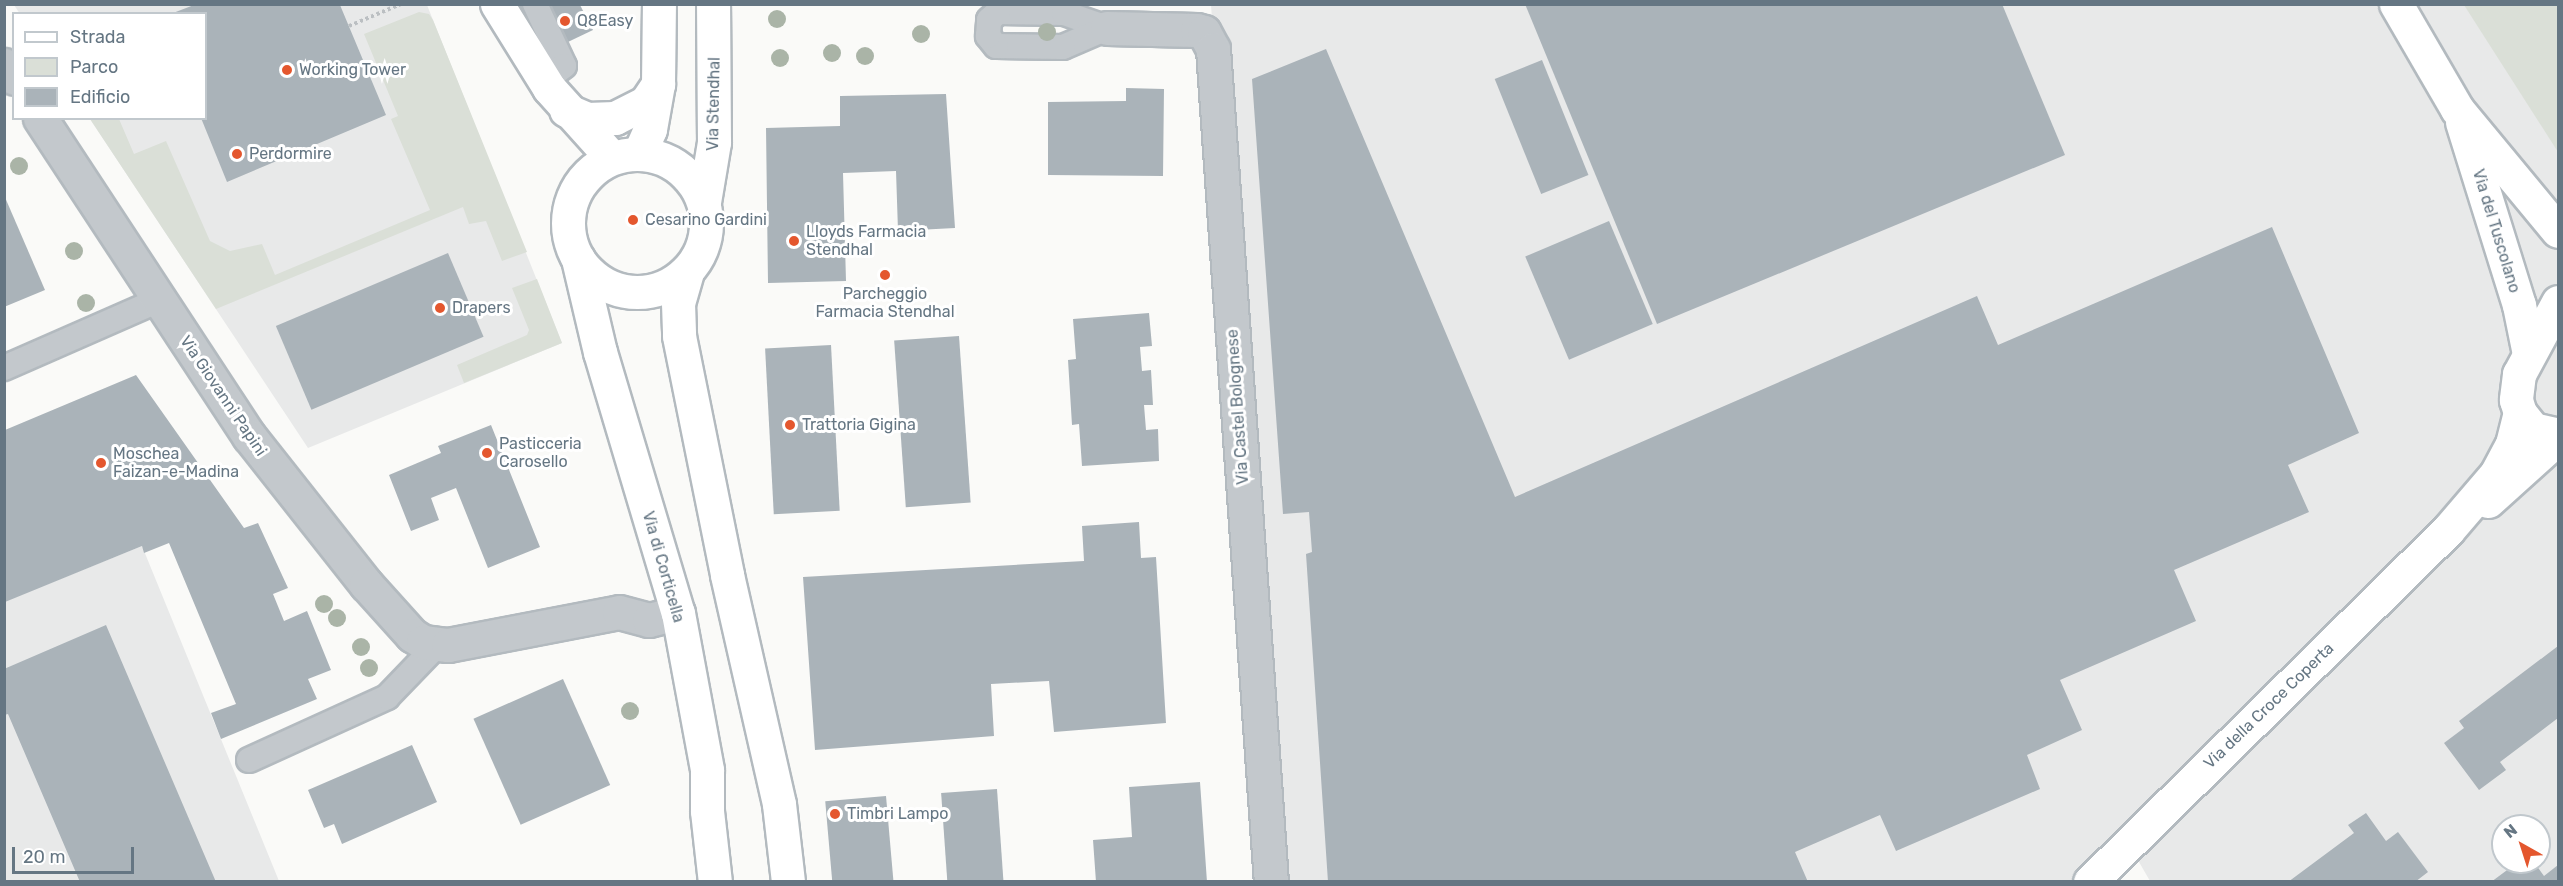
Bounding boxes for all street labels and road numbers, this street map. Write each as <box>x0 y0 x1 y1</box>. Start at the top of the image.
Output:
street label: Via Stendhal <box>704 57 724 151</box>
street label: Via del Tuscolano <box>2468 167 2524 295</box>
street label: Via Castel Bolognese <box>1223 329 1253 485</box>
street label: Via Giovanni Papini <box>176 332 270 460</box>
street label: Via di Corticella <box>638 509 688 625</box>
street label: Via della Croce Coperta <box>2200 639 2338 773</box>

